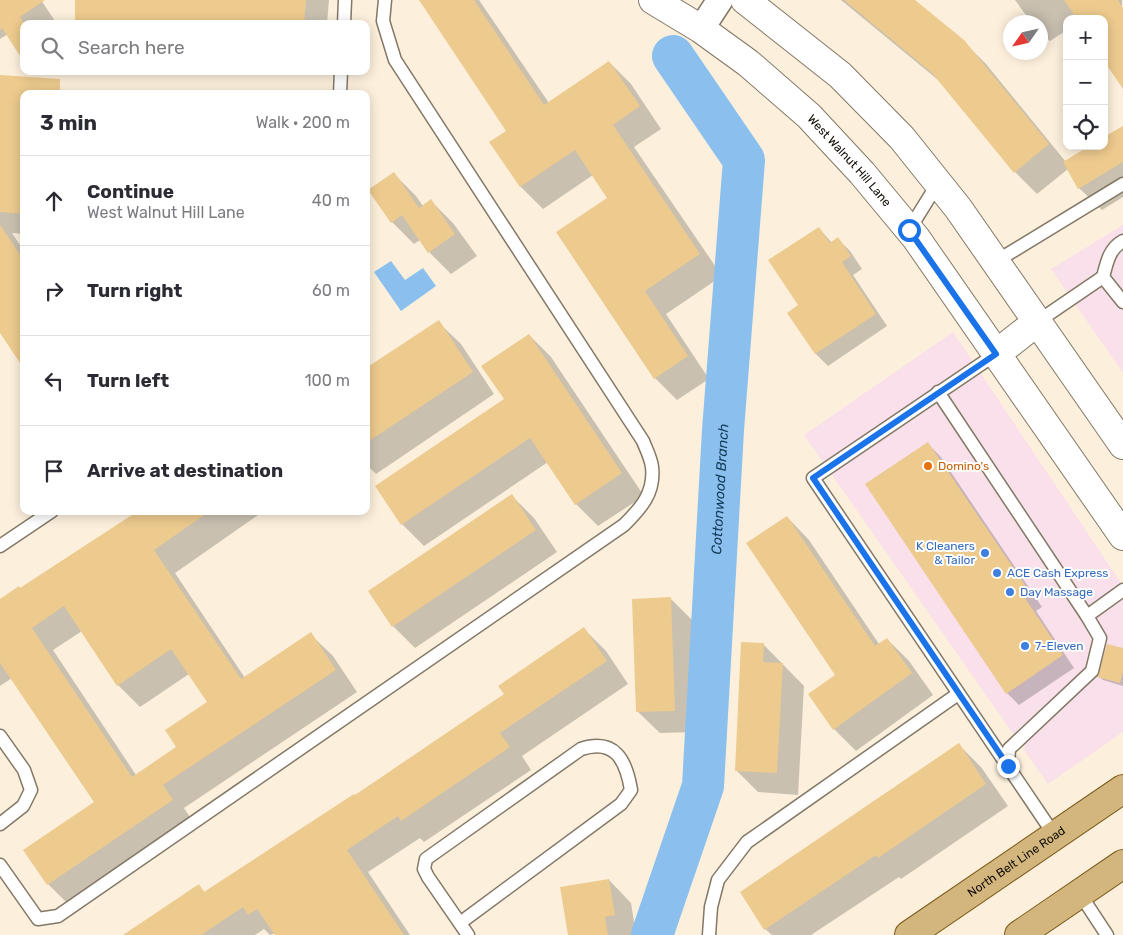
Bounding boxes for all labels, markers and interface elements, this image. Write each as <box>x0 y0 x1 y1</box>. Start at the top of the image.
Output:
north arrow <box>1003 15 1048 60</box>
map controls <box>1063 15 1108 150</box>
button: + <box>1063 15 1108 60</box>
search box <box>20 20 370 75</box>
icon: search <box>38 34 66 62</box>
text: Search here <box>78 36 185 59</box>
button: − <box>1063 60 1108 105</box>
button: locate <box>1063 105 1108 150</box>
text: 3 min <box>40 110 97 135</box>
street label: West Walnut Hill Lane <box>804 112 894 210</box>
text: Walk · 200 m <box>256 113 350 132</box>
text: Continue <box>87 180 174 203</box>
icon: ahead <box>40 187 68 215</box>
text: 40 m <box>312 191 350 210</box>
text: West Walnut Hill Lane <box>87 203 245 222</box>
route start <box>898 219 921 242</box>
icon: right <box>40 277 68 305</box>
text: Turn right <box>87 279 182 302</box>
text: 60 m <box>312 281 350 300</box>
icon: left <box>40 367 68 395</box>
text: Turn left <box>87 369 169 392</box>
text: 100 m <box>305 371 350 390</box>
water label: Cottonwood Branch <box>708 423 732 555</box>
icon: arrive <box>40 457 68 485</box>
text: Arrive at destination <box>87 459 283 482</box>
place label: Domino's <box>938 459 989 473</box>
marker: Domino's <box>922 460 934 472</box>
place label: K Cleaners & Tailor <box>916 539 975 567</box>
marker: K Cleaners & Tailor <box>979 547 991 559</box>
place label: ACE Cash Express <box>1007 566 1108 580</box>
marker: ACE Cash Express <box>991 567 1003 579</box>
place label: Day Massage <box>1020 585 1093 599</box>
marker: Day Massage <box>1004 586 1016 598</box>
place label: 7-Eleven <box>1035 639 1084 653</box>
marker: 7-Eleven <box>1019 640 1031 652</box>
route end <box>997 755 1020 778</box>
street label: North Belt Line Road <box>965 823 1068 900</box>

